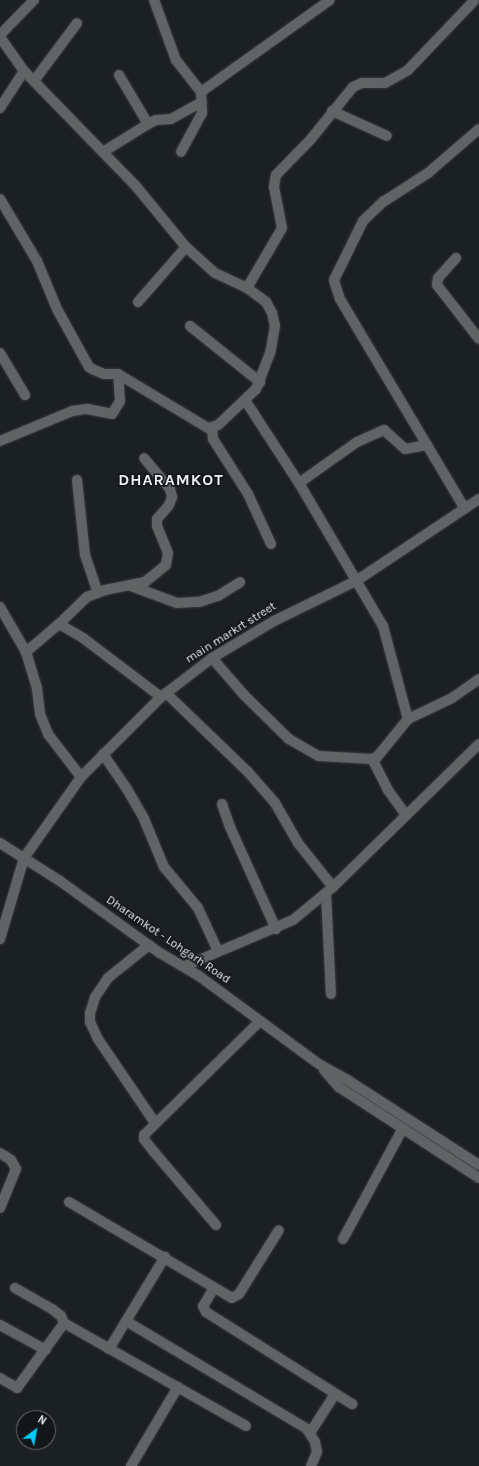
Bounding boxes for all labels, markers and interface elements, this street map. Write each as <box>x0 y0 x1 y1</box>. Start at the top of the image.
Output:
district label: DHARAMKOT <box>118 470 224 490</box>
street label: main markrt street <box>183 599 279 667</box>
street label: Dharamkot - Lohgarh Road <box>103 893 233 987</box>
north arrow <box>16 1410 56 1450</box>
text: N <box>35 1413 49 1428</box>

